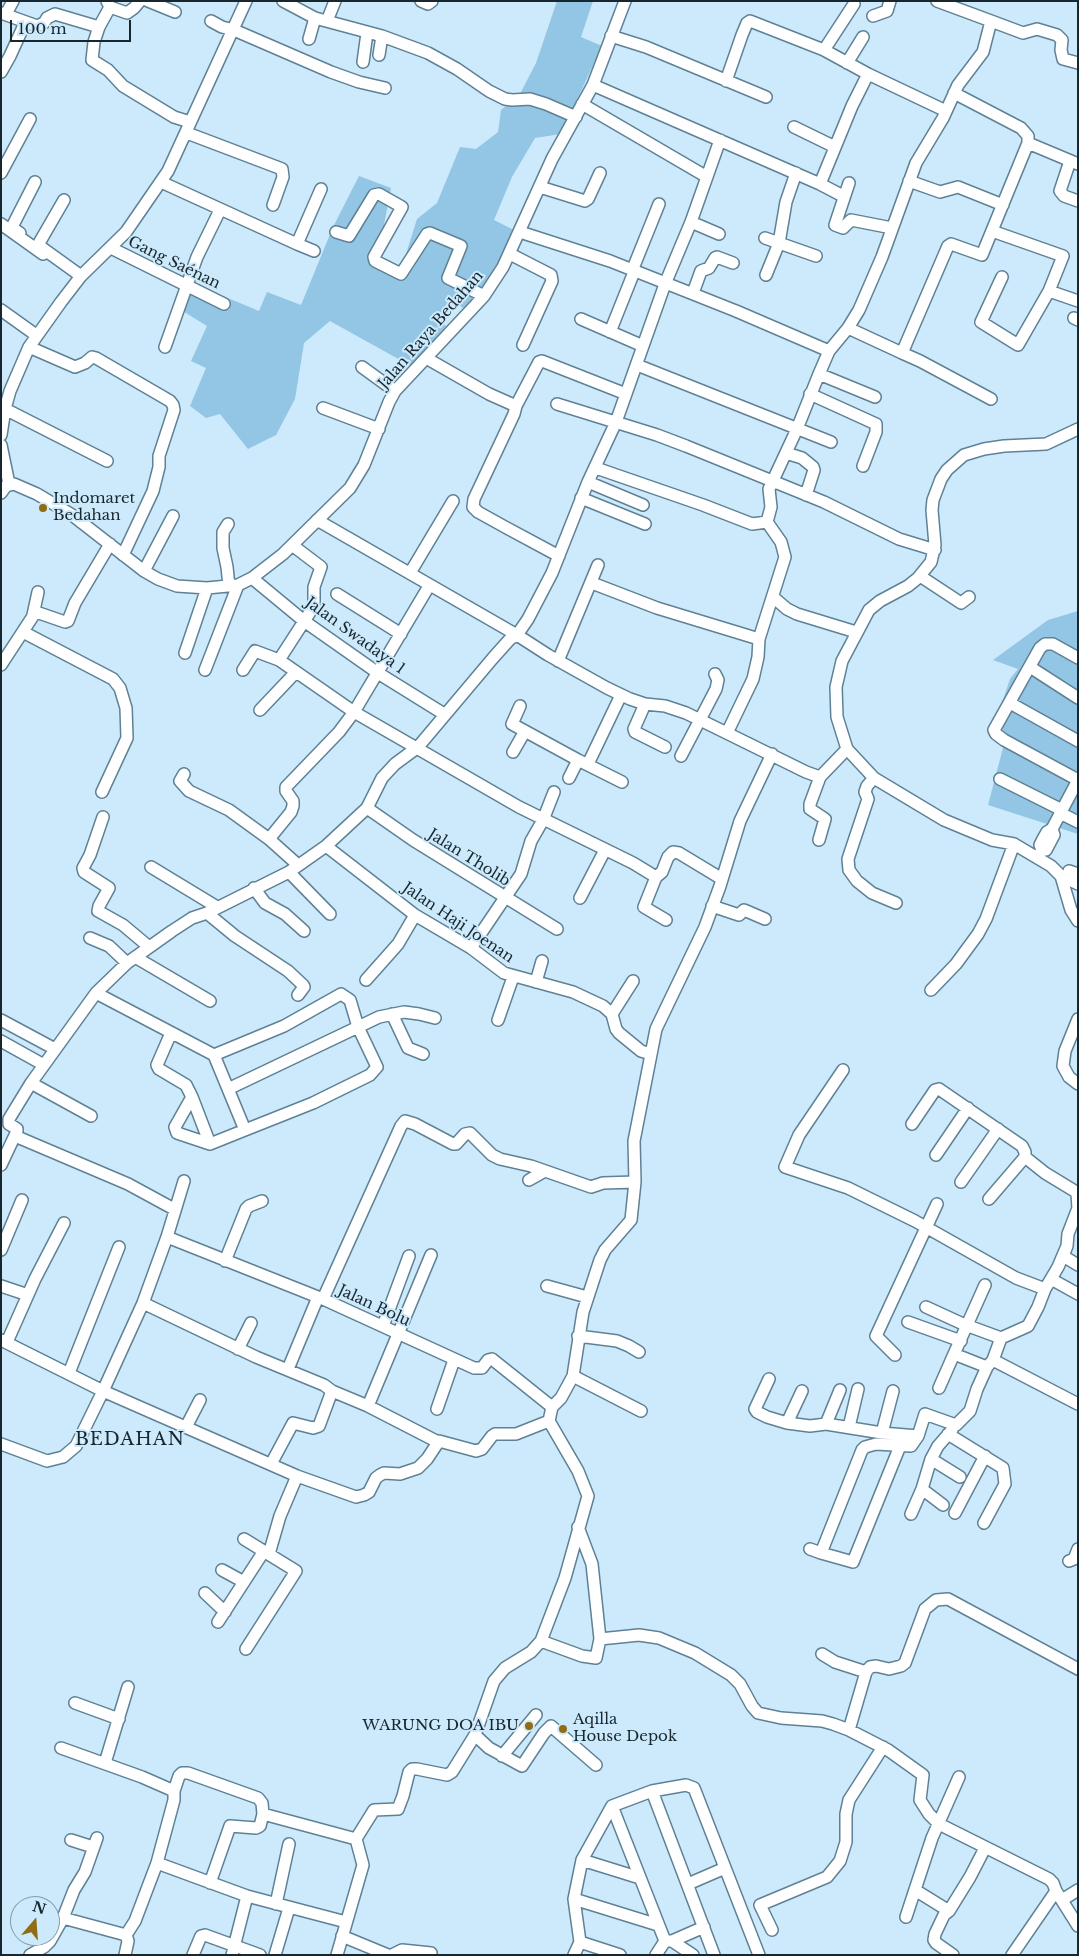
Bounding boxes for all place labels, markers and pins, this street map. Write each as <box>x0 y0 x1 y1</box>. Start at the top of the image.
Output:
place label: Indomaret Bedahan <box>53 490 135 525</box>
marker: Indomaret Bedahan <box>37 502 49 514</box>
place label: Aqilla House Depok <box>573 1711 677 1746</box>
place label: WARUNG DOA IBU <box>362 1717 519 1735</box>
marker: WARUNG DOA IBU <box>523 1720 535 1732</box>
marker: Aqilla House Depok <box>557 1723 569 1735</box>

